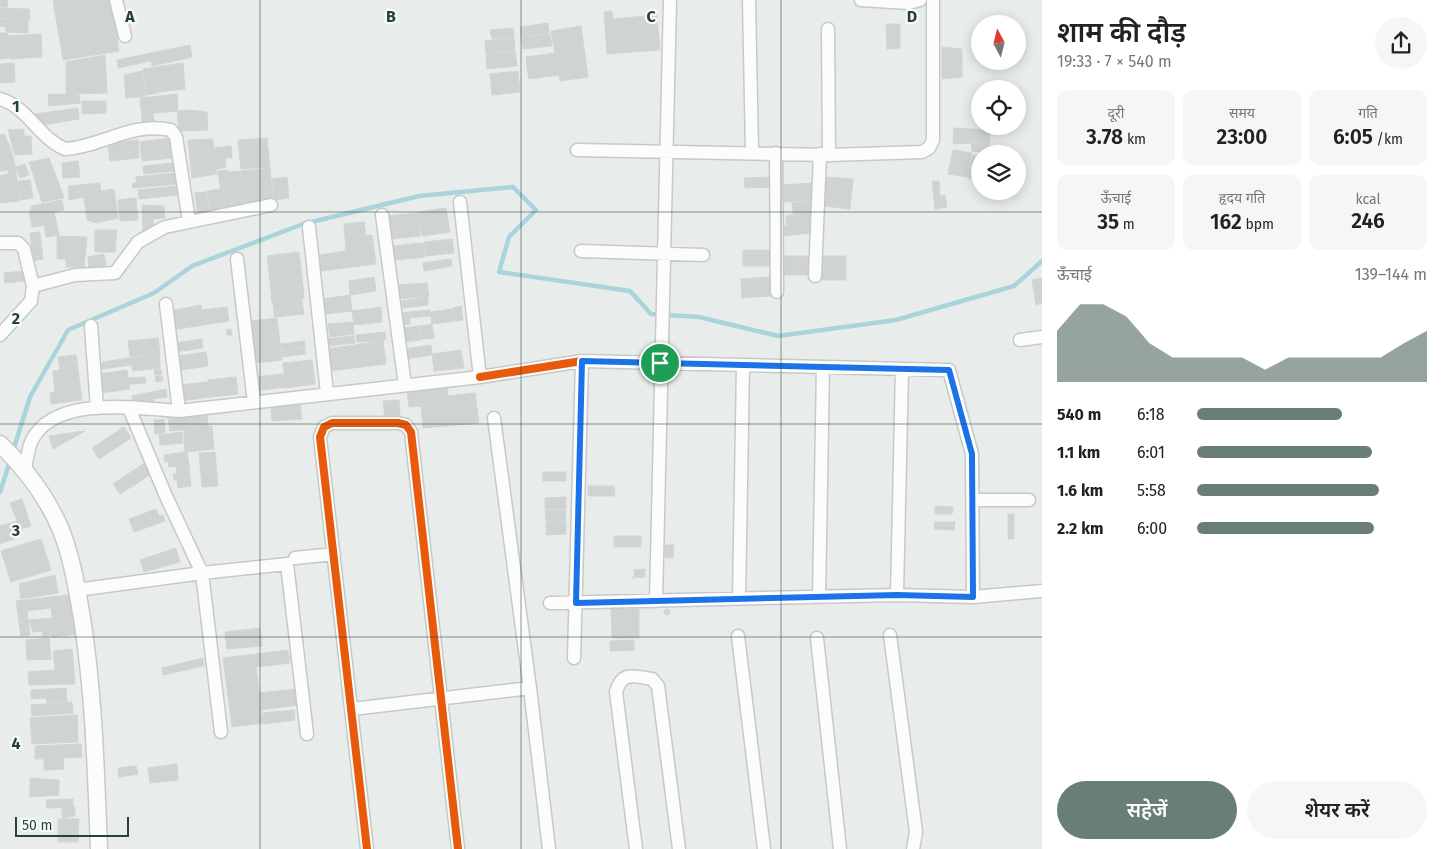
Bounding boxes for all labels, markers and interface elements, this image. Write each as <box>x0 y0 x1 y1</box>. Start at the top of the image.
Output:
text: A <box>124 7 135 26</box>
text: B <box>386 7 396 26</box>
text: C <box>646 7 656 26</box>
text: D <box>907 7 917 26</box>
north arrow <box>971 15 1026 70</box>
map controls <box>971 15 1026 200</box>
text: शाम की दौड़ <box>1057 16 1186 49</box>
button: share <box>1375 17 1427 69</box>
text: 19:33 · 7 × 540 m <box>1057 52 1172 71</box>
button: locate <box>971 80 1026 135</box>
text: 1 <box>12 97 20 116</box>
text: दूरी <box>1108 105 1124 122</box>
text: समय <box>1229 105 1255 122</box>
text: गति <box>1358 105 1378 122</box>
text: 3.78 <box>1086 124 1123 150</box>
text: 23:00 <box>1217 124 1267 150</box>
text: 6:05 <box>1333 124 1373 150</box>
text: km <box>1123 131 1146 148</box>
text: /km <box>1373 131 1403 148</box>
button: layers <box>971 145 1026 200</box>
text: ऊँचाई <box>1101 190 1131 207</box>
text: हृदय गति <box>1219 190 1265 207</box>
text: kcal <box>1355 191 1381 208</box>
text: 246 <box>1351 208 1385 234</box>
text: 35 <box>1097 209 1119 235</box>
text: 162 <box>1210 209 1242 235</box>
text: m <box>1119 216 1135 233</box>
text: bpm <box>1242 216 1274 233</box>
text: ऊँचाई <box>1057 265 1092 284</box>
text: 139–144 m <box>1355 265 1427 284</box>
text: 2 <box>12 309 20 328</box>
pin <box>639 342 681 384</box>
icon: arrive <box>646 349 674 377</box>
text: 540 m <box>1057 405 1101 424</box>
text: 6:18 <box>1137 405 1164 424</box>
text: 1.1 km <box>1057 443 1100 462</box>
text: 6:01 <box>1137 443 1165 462</box>
text: 1.6 km <box>1057 481 1103 500</box>
text: 5:58 <box>1137 481 1166 500</box>
text: 2.2 km <box>1057 519 1104 538</box>
text: 6:00 <box>1137 519 1167 538</box>
text: 3 <box>11 521 20 540</box>
text: 4 <box>11 734 21 753</box>
button: सहेजें <box>1057 781 1237 839</box>
button: शेयर करें <box>1247 781 1427 839</box>
scale bar <box>15 814 129 837</box>
text: 50 m <box>22 817 53 834</box>

